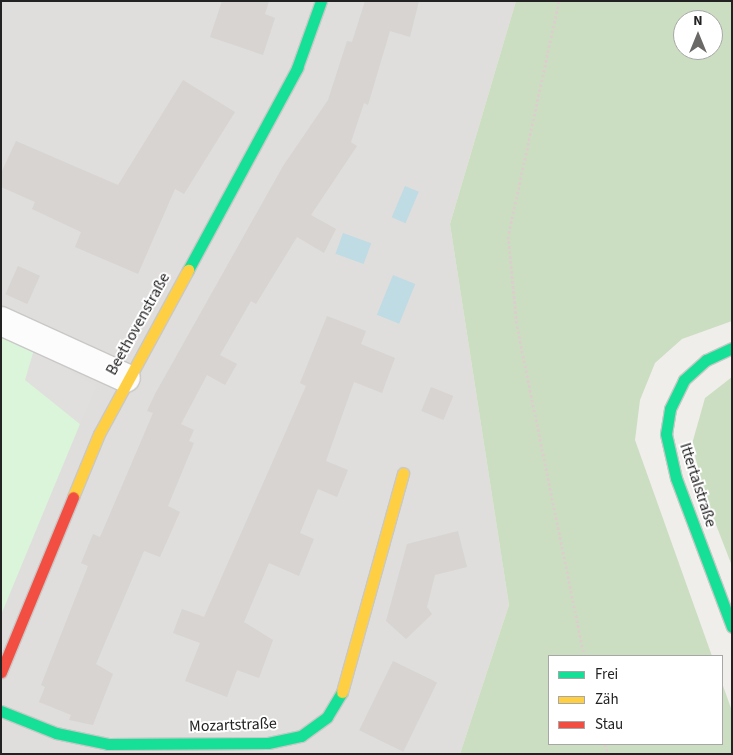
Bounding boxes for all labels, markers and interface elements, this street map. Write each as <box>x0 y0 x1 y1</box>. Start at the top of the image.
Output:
north arrow <box>673 10 723 60</box>
text: N <box>693 11 703 31</box>
street label: Beethovenstraße <box>102 269 174 379</box>
street label: Ittertalstraße <box>675 440 721 530</box>
legend <box>548 655 723 745</box>
text: Frei <box>595 664 618 685</box>
text: Zäh <box>595 689 619 710</box>
street label: Mozartstraße <box>189 714 277 736</box>
text: Stau <box>595 714 623 735</box>

